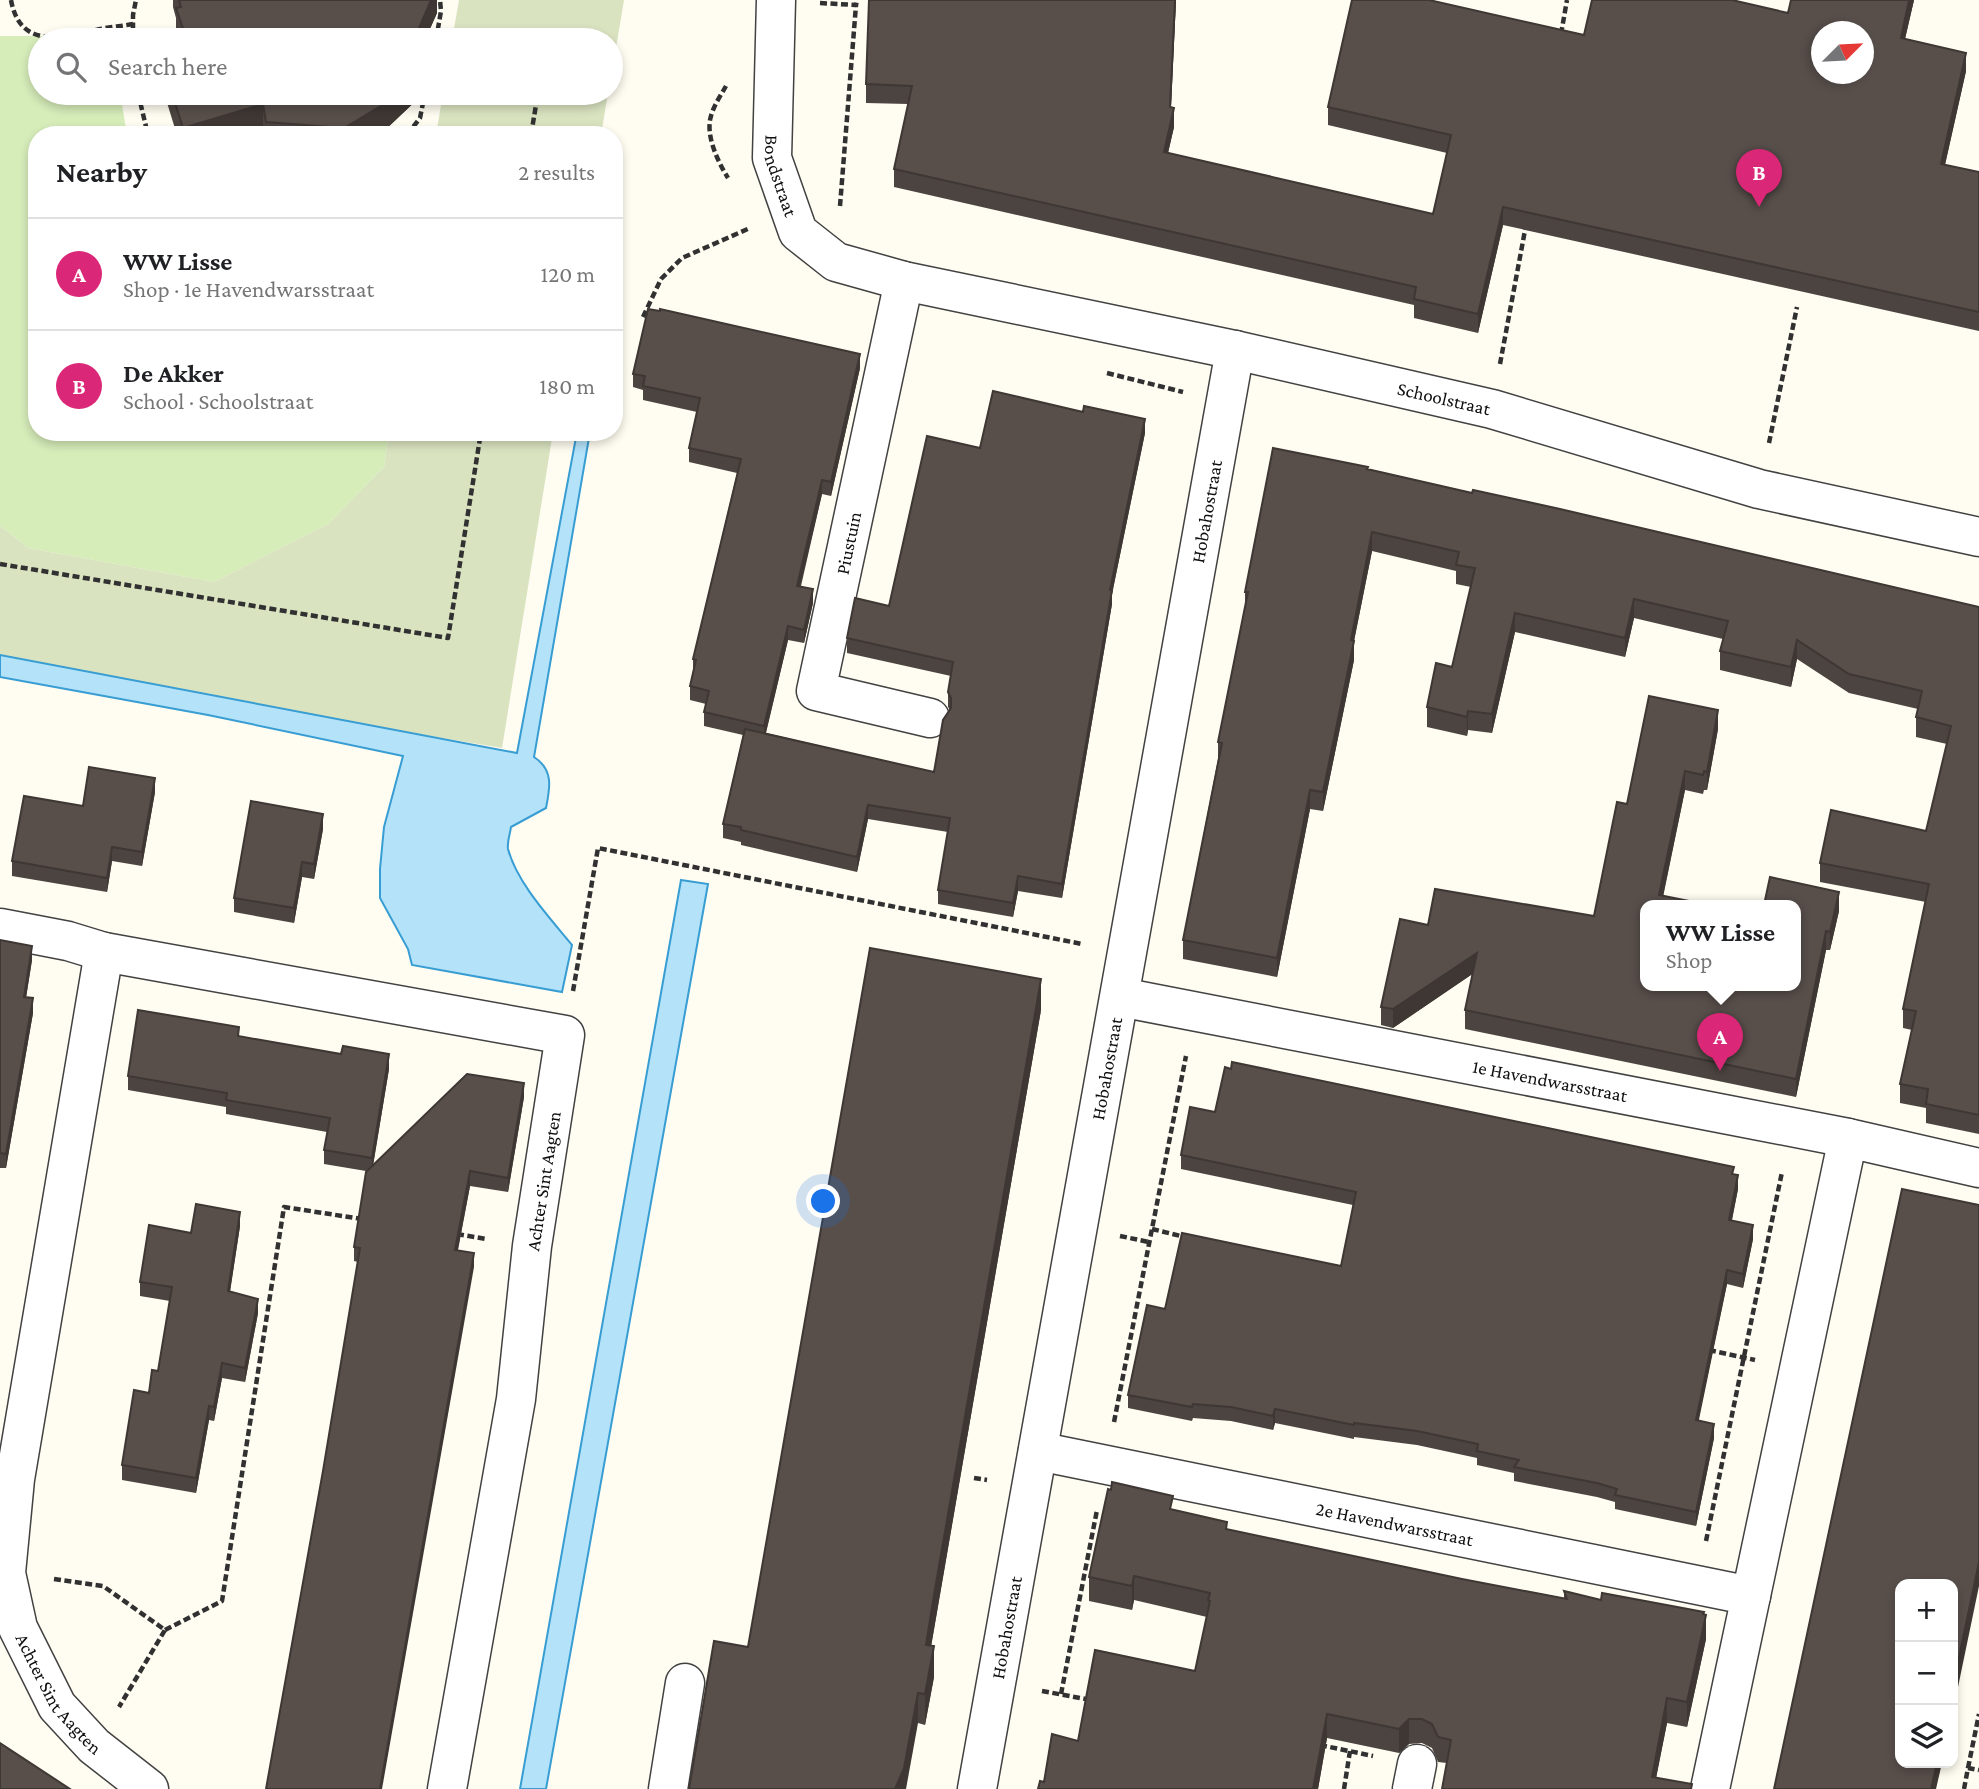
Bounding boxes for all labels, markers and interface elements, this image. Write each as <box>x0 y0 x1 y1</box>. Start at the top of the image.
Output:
north arrow <box>1811 21 1874 84</box>
search box <box>28 28 623 105</box>
icon: search <box>52 48 90 86</box>
text: Search here <box>108 52 227 81</box>
street label: Bondstraat <box>761 135 802 220</box>
pin: B <box>1736 149 1782 207</box>
text: Nearby <box>56 155 147 188</box>
text: 2 results <box>518 159 595 185</box>
text: WW Lisse <box>123 247 232 276</box>
text: A <box>72 261 86 287</box>
text: 120 m <box>541 261 595 287</box>
text: Shop · 1e Havendwarsstraat <box>123 276 374 302</box>
text: De Akker <box>123 359 224 388</box>
text: B <box>72 373 86 399</box>
text: 180 m <box>539 373 595 399</box>
street label: Schoolstraat <box>1395 378 1493 419</box>
text: School · Schoolstraat <box>123 388 313 414</box>
street label: Hobahostraat <box>1187 458 1226 565</box>
street label: Piustuin <box>832 510 865 576</box>
popup <box>1640 900 1801 991</box>
text: WW Lisse <box>1666 918 1775 947</box>
text: Shop <box>1666 947 1712 973</box>
pin: A <box>1697 1013 1743 1071</box>
street label: Hobahostraat <box>1087 1015 1126 1122</box>
street label: 1e Havendwarsstraat <box>1471 1056 1630 1106</box>
street label: Achter Sint Aagten <box>522 1110 565 1252</box>
your location <box>806 1184 840 1218</box>
street label: 2e Havendwarsstraat <box>1314 1498 1476 1550</box>
street label: Hobahostraat <box>987 1574 1026 1681</box>
map controls <box>1895 1579 1958 1768</box>
button: + <box>1895 1579 1958 1642</box>
street label: Achter Sint Aagten <box>11 1630 105 1759</box>
button: − <box>1895 1642 1958 1705</box>
button: layers <box>1895 1705 1958 1768</box>

